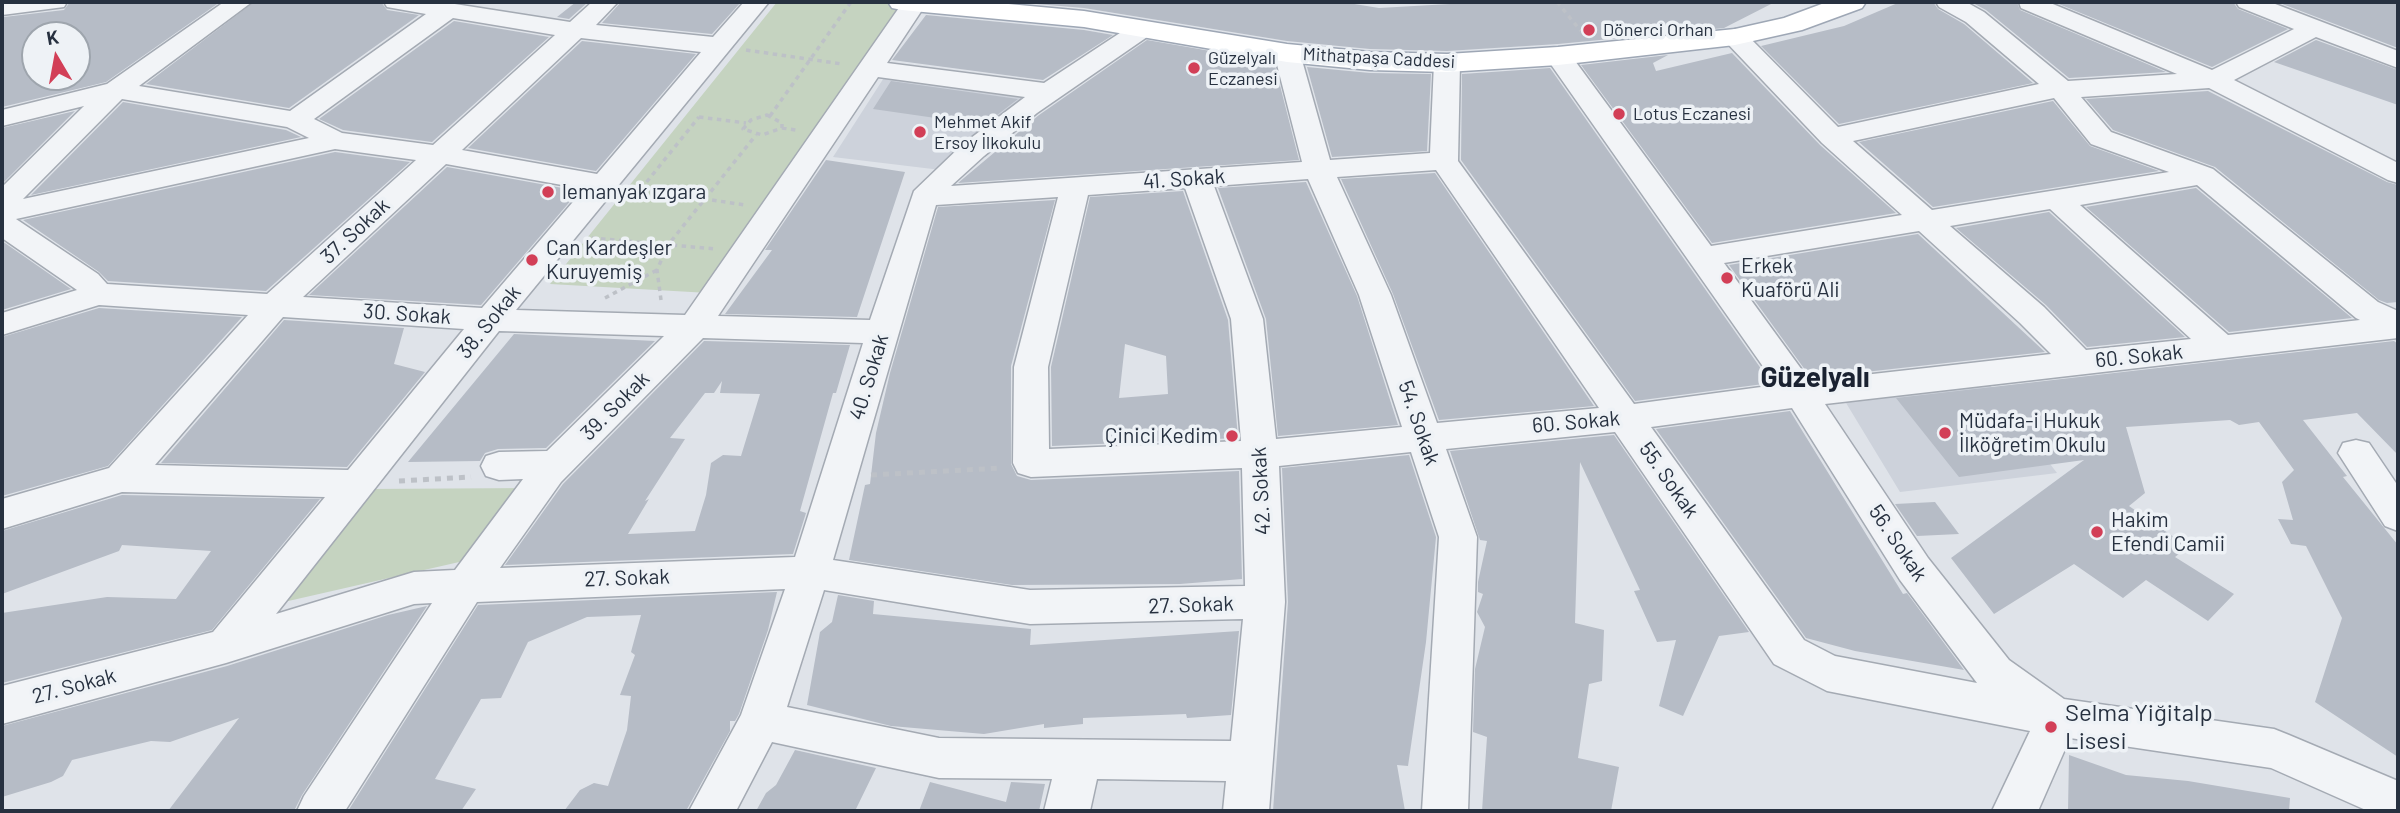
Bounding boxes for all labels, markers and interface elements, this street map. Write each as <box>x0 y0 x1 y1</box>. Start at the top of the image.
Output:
place label: Dönerci Orhan <box>1603 19 1713 41</box>
north arrow <box>21 21 91 91</box>
marker: Dönerci Orhan <box>1581 22 1597 38</box>
text: K <box>45 24 60 49</box>
street label: Mithatpaşa Caddesi <box>1302 43 1456 73</box>
place label: Güzelyalı Eczanesi <box>1208 47 1278 90</box>
marker: Güzelyalı Eczanesi <box>1186 60 1202 76</box>
place label: Lotus Eczanesi <box>1633 103 1751 125</box>
marker: Lotus Eczanesi <box>1611 106 1627 122</box>
place label: Mehmet Akif Ersoy İlkokulu <box>934 111 1041 154</box>
marker: Mehmet Akif Ersoy İlkokulu <box>912 124 928 140</box>
street label: 41. Sokak <box>1142 164 1226 194</box>
place label: lemanyak ızgara <box>562 179 706 205</box>
marker: lemanyak ızgara <box>540 184 556 200</box>
street label: 37. Sokak <box>315 193 395 269</box>
place label: Can Kardeşler Kuruyemiş <box>546 235 672 285</box>
marker: Can Kardeşler Kuruyemiş <box>524 252 540 268</box>
place label: Erkek Kuaförü Ali <box>1741 253 1840 303</box>
marker: Erkek Kuaförü Ali <box>1719 270 1735 286</box>
street label: 38. Sokak <box>452 280 526 364</box>
street label: 30. Sokak <box>362 298 452 330</box>
street label: 40. Sokak <box>844 331 894 423</box>
street label: 60. Sokak <box>2094 339 2184 373</box>
district label: Güzelyalı <box>1760 361 1870 395</box>
street label: 39. Sokak <box>575 366 655 446</box>
street label: 54. Sokak <box>1393 377 1445 469</box>
street label: 60. Sokak <box>1531 406 1621 438</box>
place label: Müdafa-i Hukuk İlköğretim Okulu <box>1959 408 2106 458</box>
place label: Çinici Kedim <box>1105 423 1218 449</box>
marker: Müdafa-i Hukuk İlköğretim Okulu <box>1937 425 1953 441</box>
marker: Çinici Kedim <box>1224 428 1240 444</box>
street label: 55. Sokak <box>1634 437 1704 523</box>
street label: 42. Sokak <box>1246 446 1276 536</box>
street label: 56. Sokak <box>1863 500 1933 586</box>
place label: Hakim Efendi Camii <box>2111 507 2225 557</box>
marker: Hakim Efendi Camii <box>2089 524 2105 540</box>
street label: 27. Sokak <box>584 564 670 592</box>
street label: 27. Sokak <box>1148 591 1234 619</box>
street label: 27. Sokak <box>29 663 119 709</box>
place label: Selma Yiğitalp Lisesi <box>2065 699 2213 755</box>
marker: Selma Yiğitalp Lisesi <box>2043 719 2059 735</box>

